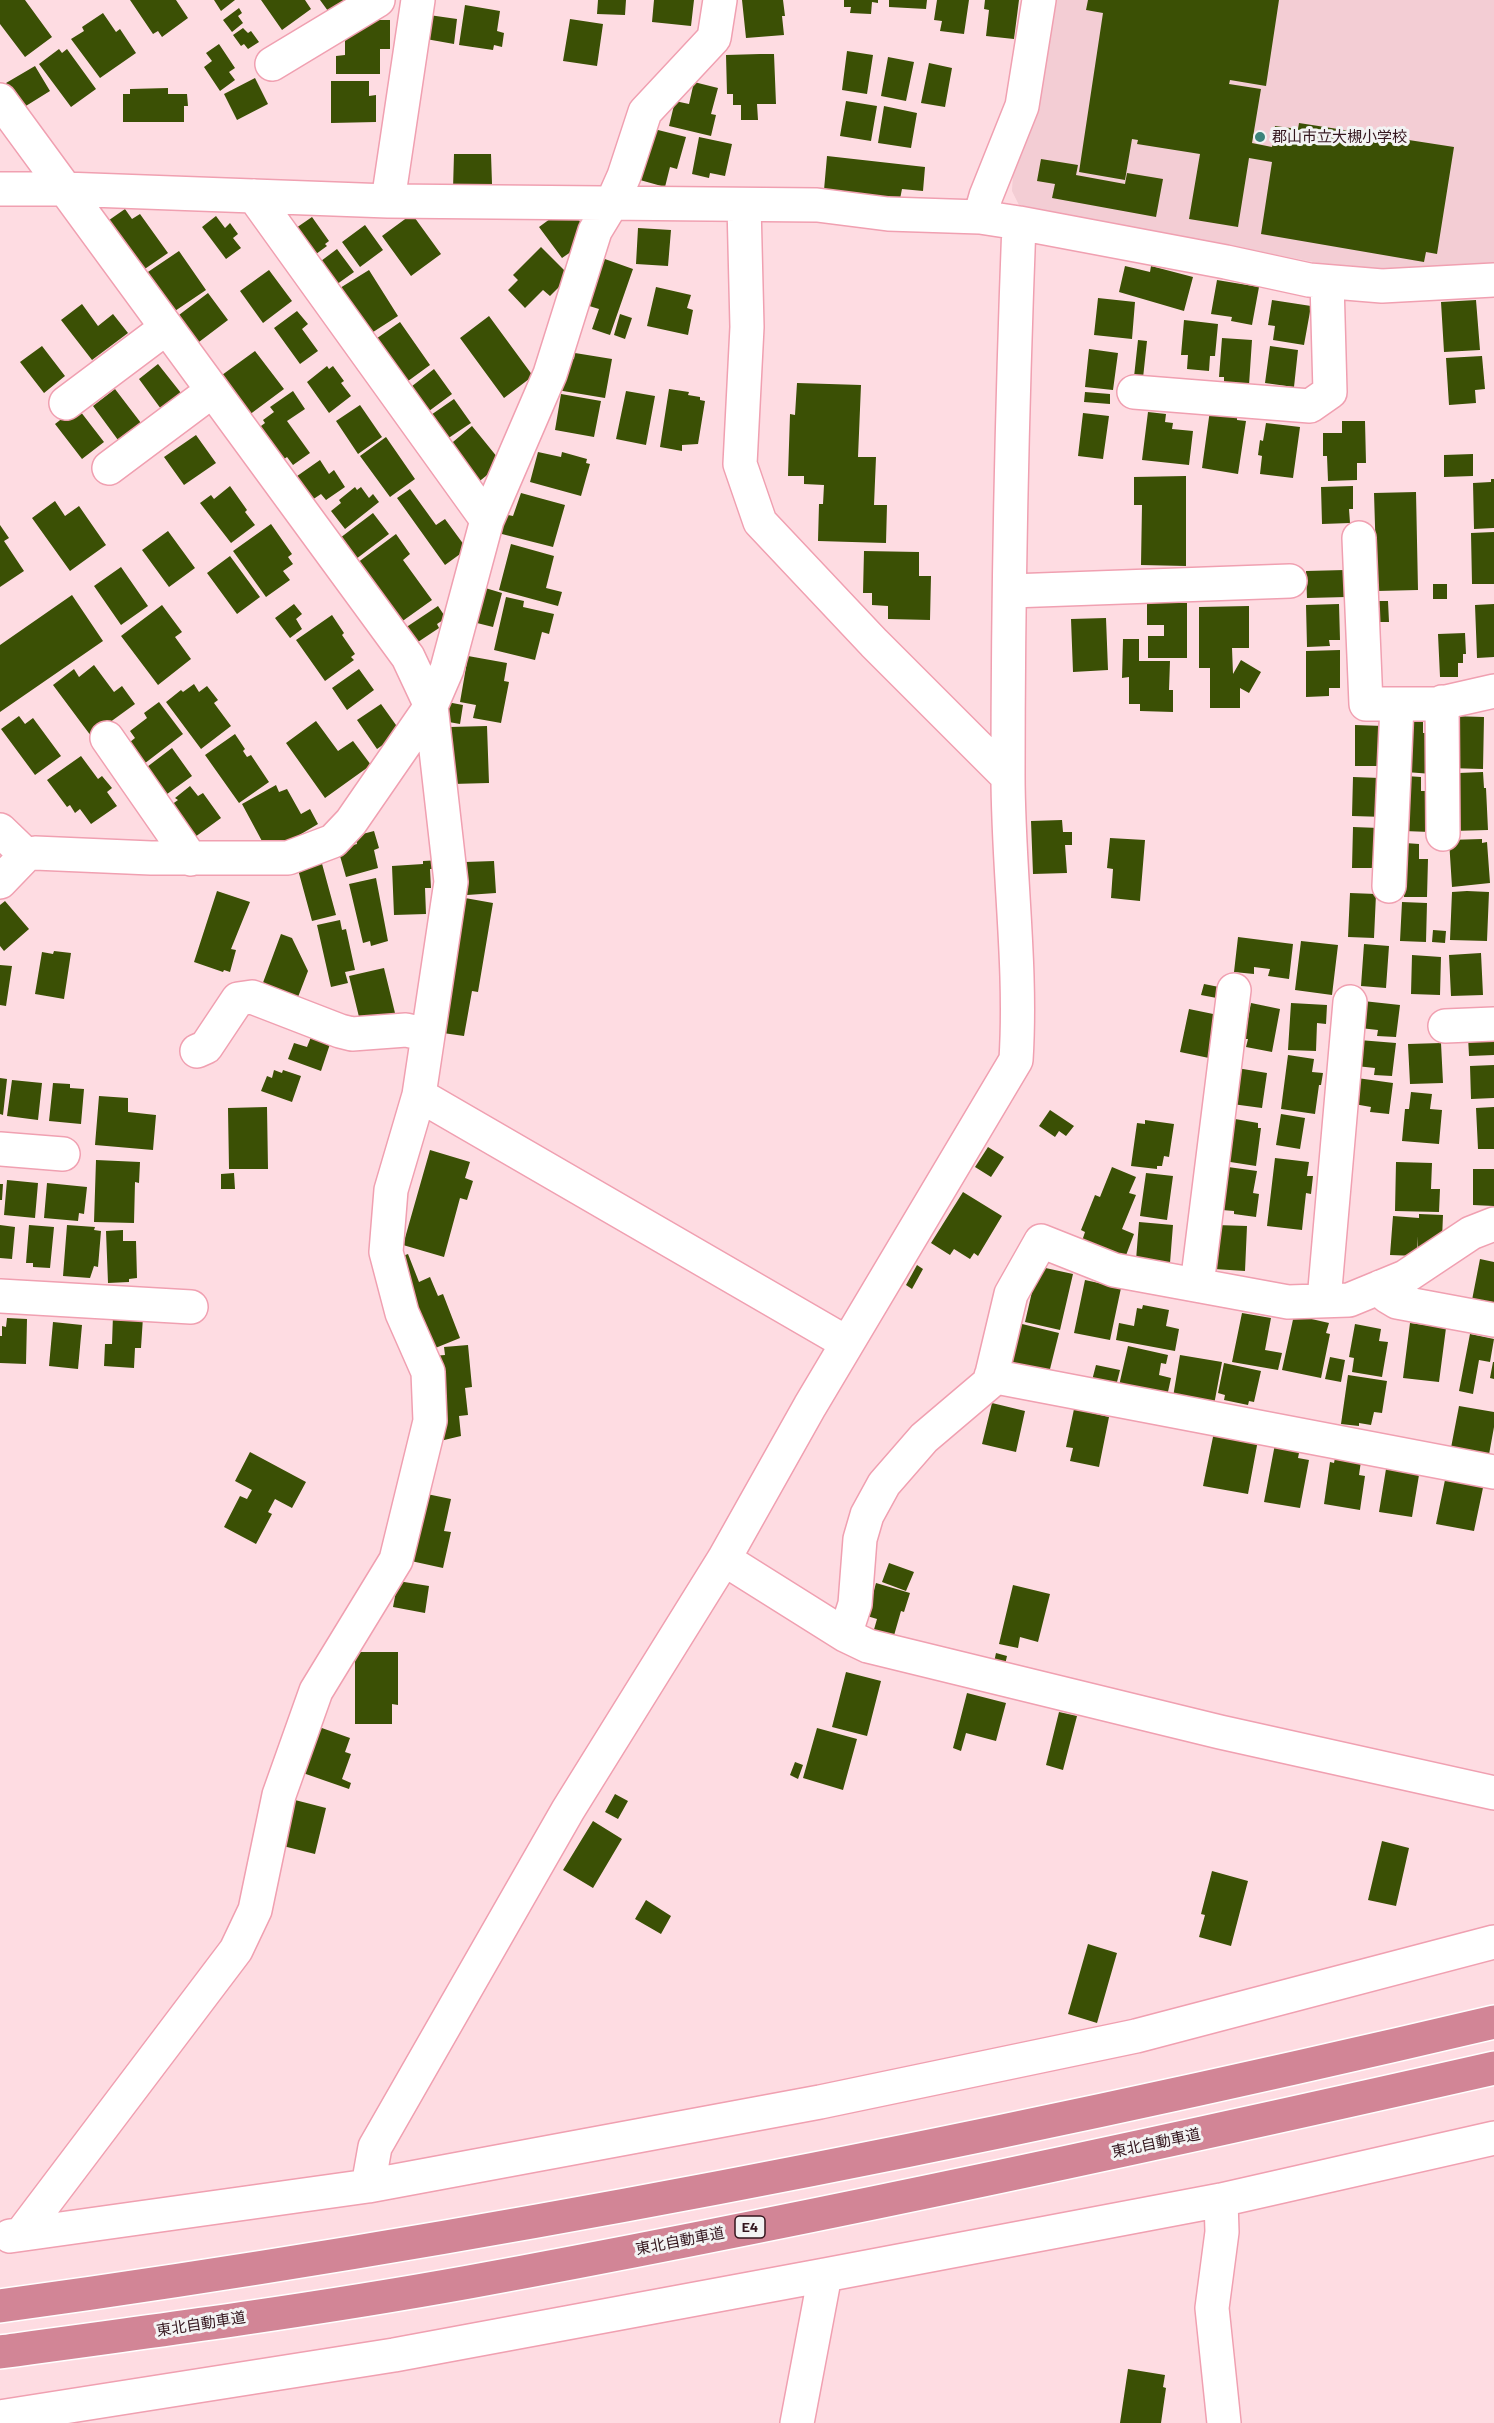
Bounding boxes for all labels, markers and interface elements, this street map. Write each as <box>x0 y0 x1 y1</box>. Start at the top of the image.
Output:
place label: 郡山市立大槻小学校 <box>1272 128 1407 146</box>
marker: 郡山市立大槻小学校 <box>1253 130 1267 144</box>
street label: 東北自動車道 <box>1110 2125 1202 2161</box>
road number: E4 <box>735 2216 765 2238</box>
street label: 東北自動車道 <box>634 2224 726 2258</box>
street label: 東北自動車道 <box>155 2308 247 2340</box>

